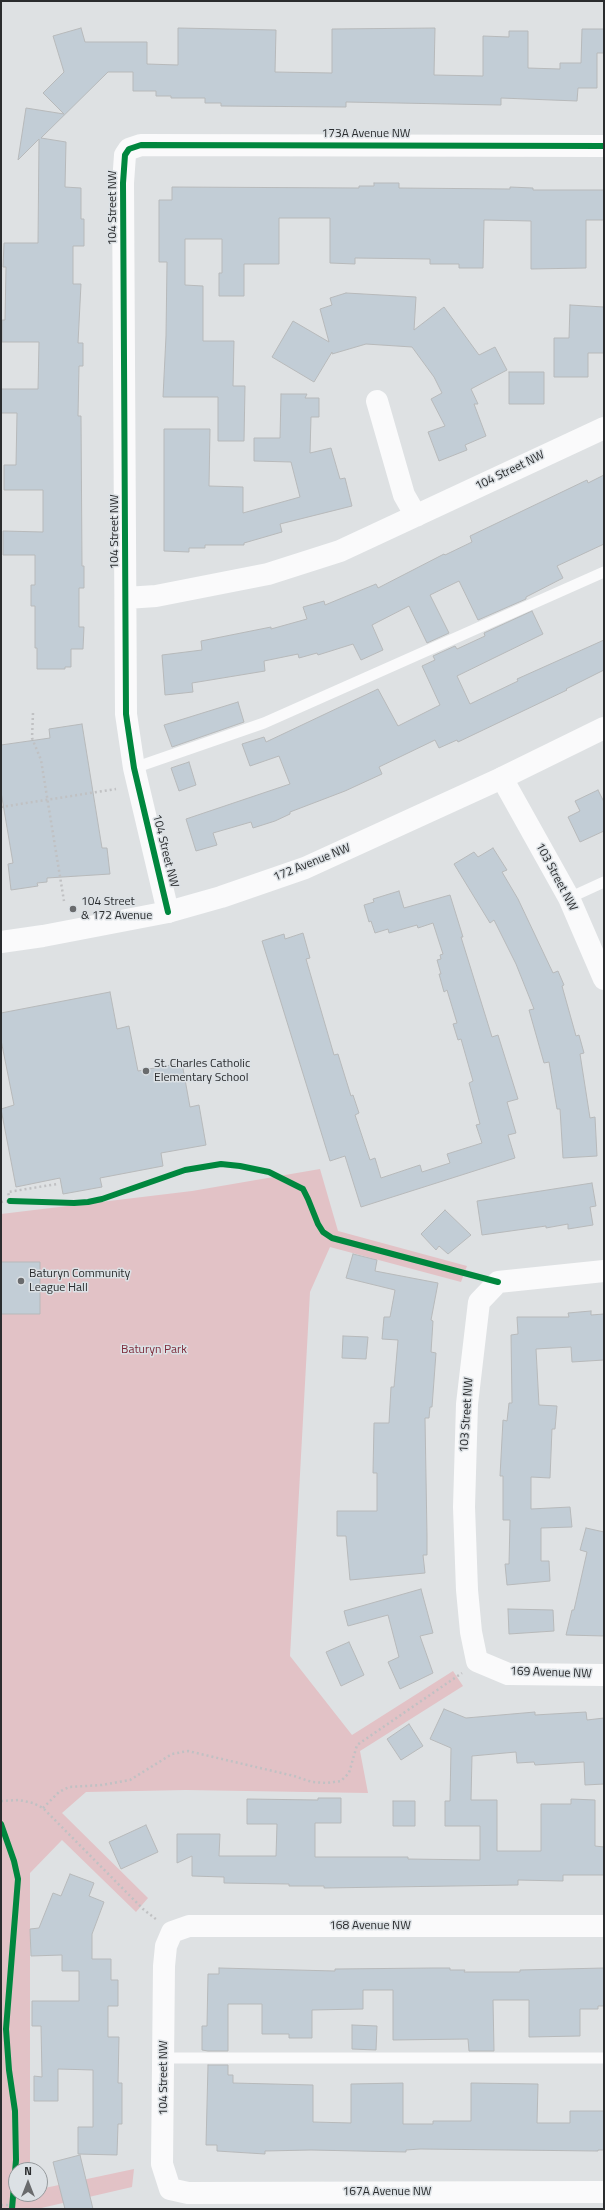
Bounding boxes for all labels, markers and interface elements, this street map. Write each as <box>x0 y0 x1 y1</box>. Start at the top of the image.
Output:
street label: 173A Avenue NW <box>322 127 410 141</box>
street label: 104 Street NW <box>106 170 120 246</box>
street label: 104 Street NW <box>473 448 547 494</box>
street label: 104 Street NW <box>108 494 122 570</box>
street label: 104 Street NW <box>149 813 181 889</box>
street label: 103 Street NW <box>532 840 580 914</box>
street label: 172 Avenue NW <box>271 841 353 885</box>
place label: 104 Street & 172 Avenue <box>81 895 152 923</box>
marker: 104 Street & 172 Avenue <box>68 904 78 914</box>
place label: St. Charles Catholic Elementary School <box>154 1057 250 1085</box>
marker: St. Charles Catholic Elementary School <box>141 1066 151 1076</box>
place label: Baturyn Community League Hall <box>29 1267 130 1295</box>
marker: Baturyn Community League Hall <box>16 1276 26 1286</box>
park label: Baturyn Park <box>121 1343 187 1357</box>
street label: 103 Street NW <box>457 1377 477 1453</box>
street label: 169 Avenue NW <box>510 1664 592 1682</box>
street label: 168 Avenue NW <box>329 1919 411 1933</box>
street label: 104 Street NW <box>157 2040 171 2116</box>
north arrow <box>8 2162 48 2202</box>
text: N <box>24 2163 32 2179</box>
street label: 167A Avenue NW <box>343 2185 431 2199</box>

